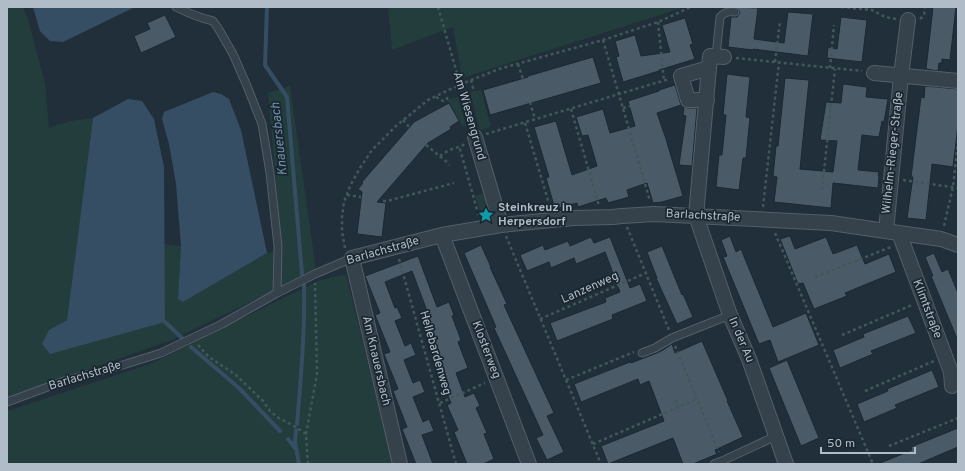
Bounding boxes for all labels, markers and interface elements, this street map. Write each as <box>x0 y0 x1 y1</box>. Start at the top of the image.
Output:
street label: Am Wiesengrund <box>449 70 489 162</box>
street label: Wilhelm-Rieger-Straße <box>879 91 907 215</box>
water label: Knauersbach <box>268 101 292 177</box>
place label: Steinkreuz in Herpersdorf <box>498 200 572 230</box>
place icon: Steinkreuz in Herpersdorf <box>477 206 495 224</box>
street label: Barlachstraße <box>665 206 741 226</box>
street label: Barlachstraße <box>345 233 421 269</box>
street label: Lanzenweg <box>559 268 621 308</box>
street label: Klimtstraße <box>908 277 946 341</box>
street label: Hellebardenweg <box>415 309 455 397</box>
street label: Am Knauersbach <box>358 314 394 408</box>
street label: In der Au <box>724 315 758 365</box>
street label: Klosterweg <box>468 319 504 381</box>
street label: Barlachstraße <box>47 357 123 395</box>
scale bar <box>821 429 915 455</box>
text: 50 m <box>827 436 855 452</box>

